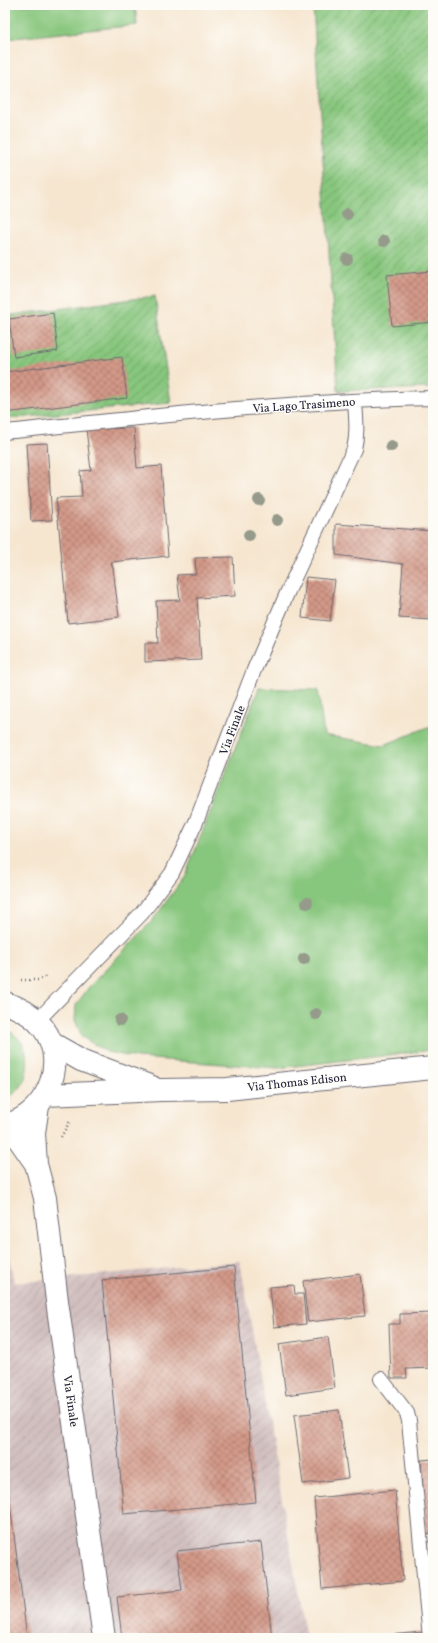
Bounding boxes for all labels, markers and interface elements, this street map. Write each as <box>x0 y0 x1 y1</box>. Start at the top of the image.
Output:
street label: Via Lago Trasimeno <box>252 394 356 418</box>
street label: Via Finale <box>216 703 250 758</box>
street label: Via Thomas Edison <box>247 1070 348 1096</box>
street label: Via Finale <box>58 1374 82 1428</box>

